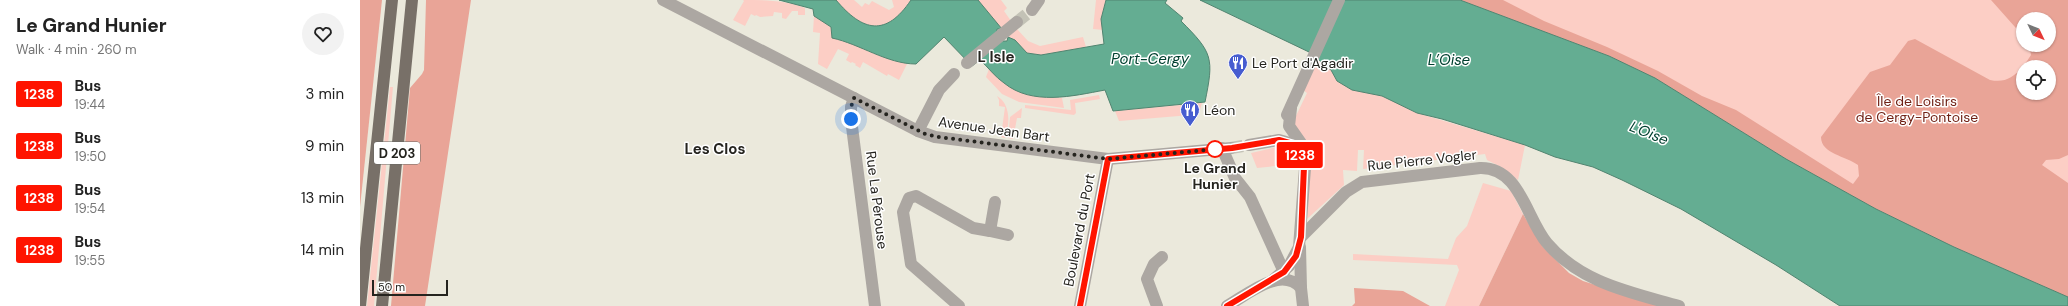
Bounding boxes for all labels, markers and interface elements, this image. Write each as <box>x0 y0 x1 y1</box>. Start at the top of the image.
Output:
north arrow <box>2016 12 2056 52</box>
map controls <box>2016 12 2056 100</box>
text: Le Grand Hunier <box>16 13 167 38</box>
button: heart <box>302 13 344 55</box>
text: Walk · 4 min · 260 m <box>16 41 137 58</box>
district label: L Isle <box>978 47 1015 67</box>
water label: Port-Cergy <box>1111 49 1190 69</box>
water label: L’Oise <box>1428 50 1471 70</box>
restaurant icon: Le Port d'Agadir <box>1227 52 1249 80</box>
place label: Le Port d'Agadir <box>1252 54 1353 72</box>
button: locate <box>2016 60 2056 100</box>
text: Bus <box>74 76 101 96</box>
text: 3 min <box>306 84 344 104</box>
text: 1238 <box>24 85 54 103</box>
park label: Île de Loisirs de Cergy-Pontoise <box>1856 92 1978 126</box>
text: 19:44 <box>74 96 105 113</box>
restaurant icon: Léon <box>1179 99 1201 127</box>
place label: Léon <box>1204 101 1235 119</box>
your location <box>841 109 861 129</box>
street label: Avenue Jean Bart <box>937 112 1051 146</box>
water label: L'Oise <box>1627 116 1672 150</box>
text: Bus <box>74 128 101 148</box>
text: 9 min <box>305 136 344 156</box>
text: 1238 <box>24 137 54 155</box>
district label: Les Clos <box>685 139 745 159</box>
marker: Le Grand Hunier <box>1206 140 1224 158</box>
road number: D 203 <box>374 142 420 164</box>
line badge: 1238 <box>1272 142 1328 168</box>
street label: Rue Pierre Vogler <box>1366 145 1478 175</box>
text: 1238 <box>1285 146 1315 164</box>
text: 19:50 <box>74 148 106 165</box>
street label: Rue La Pérouse <box>862 150 892 250</box>
place label: Le Grand Hunier <box>1184 159 1246 193</box>
street label: Boulevard du Port <box>1059 172 1099 288</box>
text: Bus <box>74 180 101 200</box>
text: 13 min <box>301 188 344 208</box>
text: 1238 <box>24 189 54 207</box>
text: 19:54 <box>74 200 105 217</box>
text: Bus <box>74 232 101 252</box>
text: 14 min <box>301 240 344 260</box>
text: 1238 <box>24 241 54 259</box>
text: 19:55 <box>74 252 105 269</box>
scale bar <box>372 278 448 297</box>
text: 50 m <box>378 280 405 294</box>

